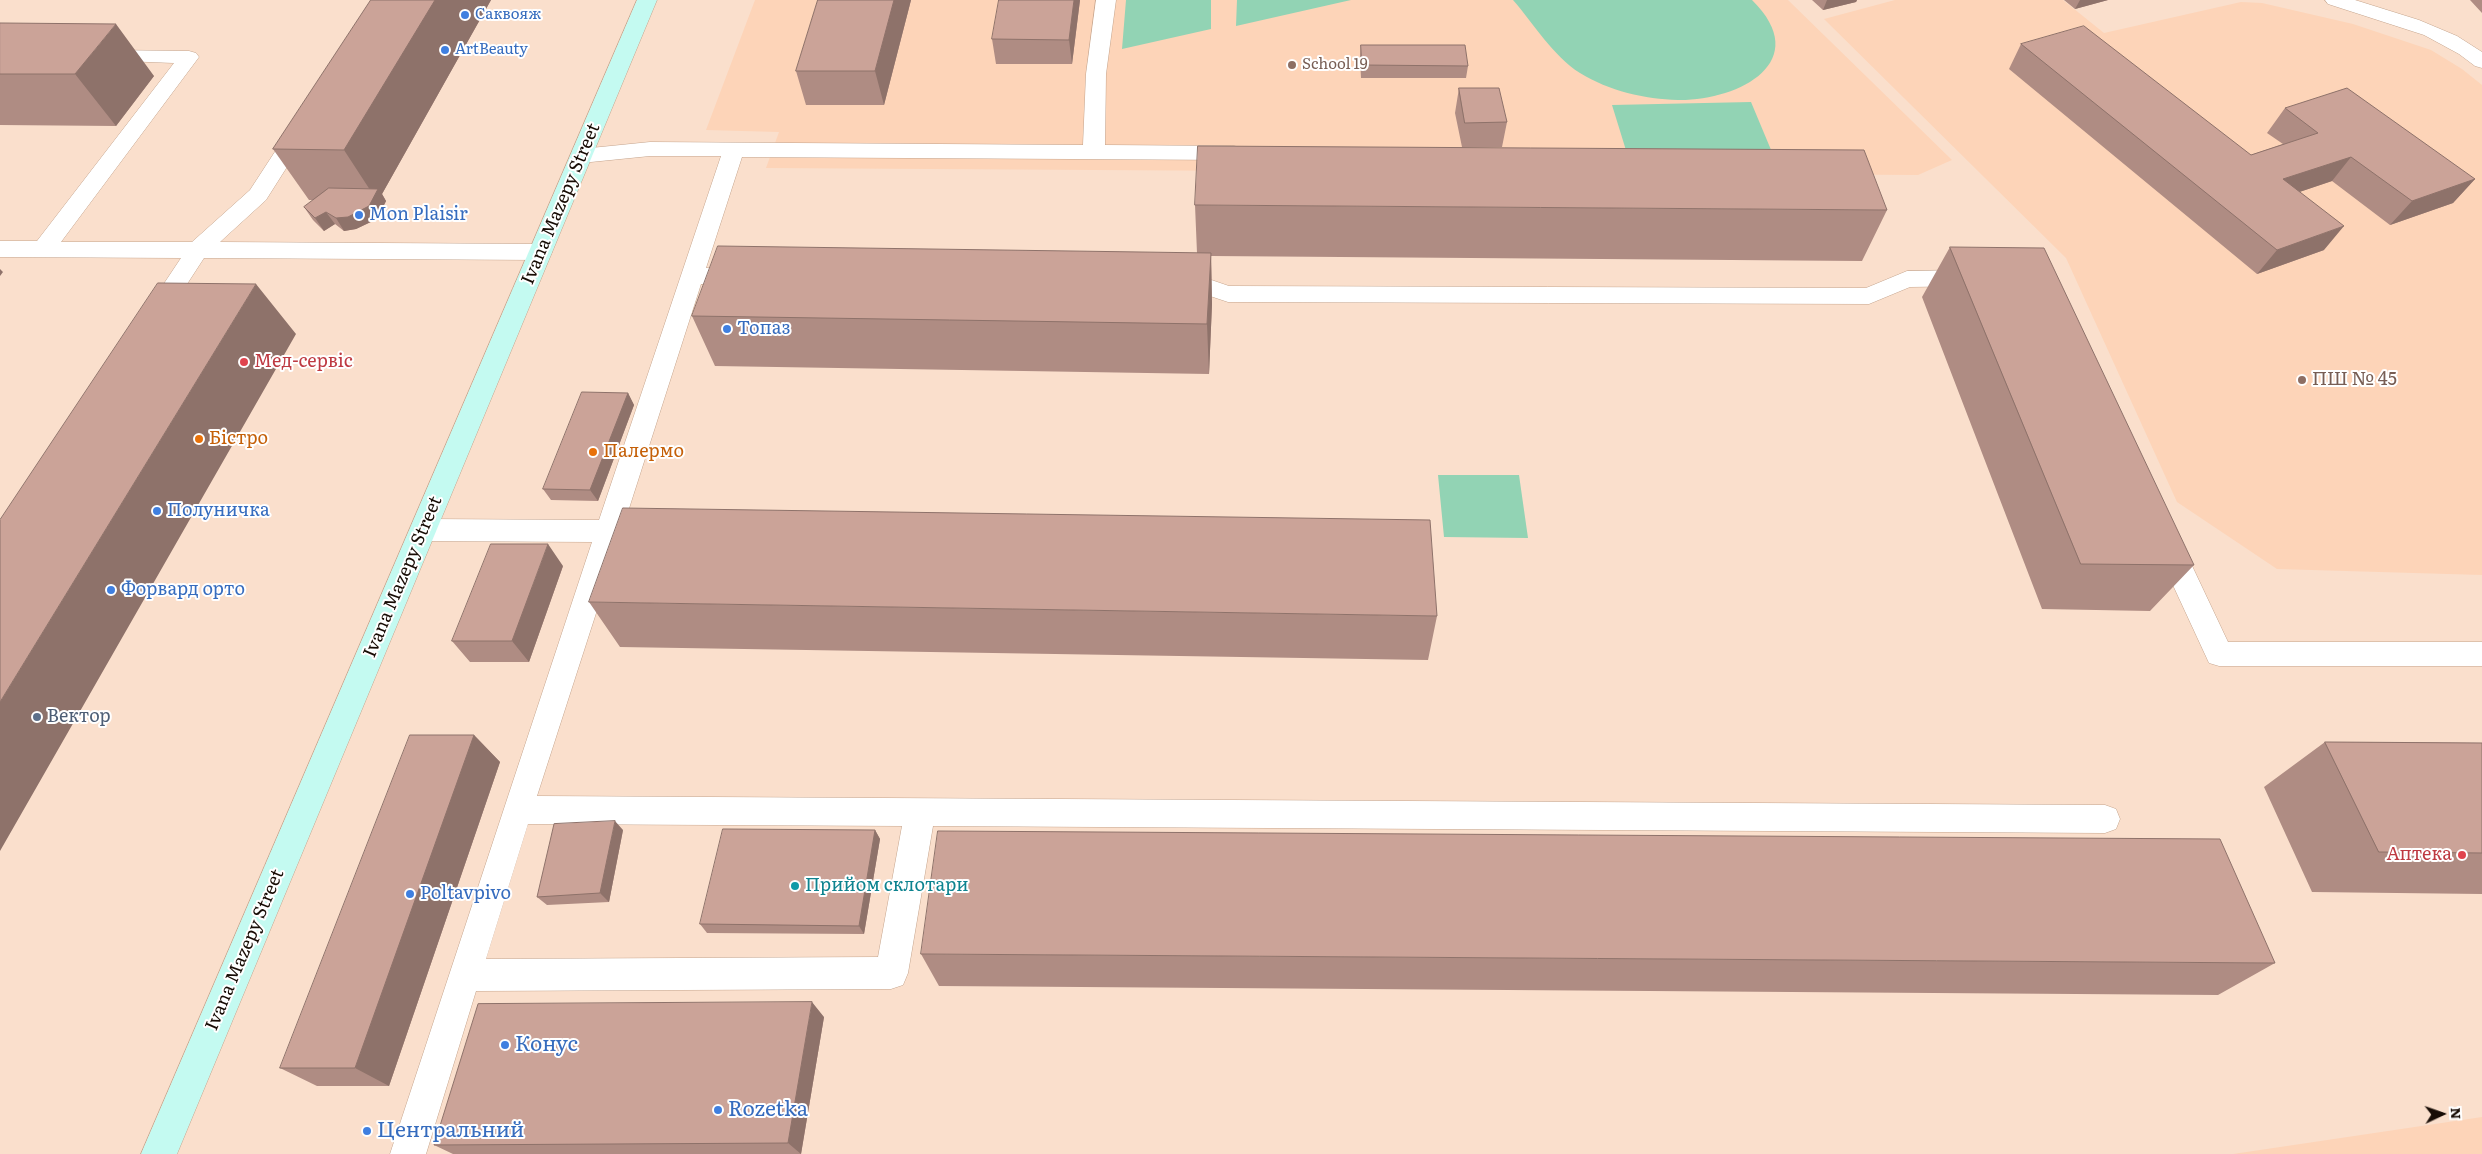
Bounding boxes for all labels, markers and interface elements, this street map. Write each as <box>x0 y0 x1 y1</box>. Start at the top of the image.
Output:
place label: Саквояж <box>475 6 541 24</box>
marker: Саквояж <box>459 9 471 21</box>
place label: ArtBeauty <box>455 41 528 59</box>
marker: ArtBeauty <box>439 44 451 56</box>
place label: School 19 <box>1302 56 1368 74</box>
marker: School 19 <box>1286 59 1298 71</box>
street label: Ivana Mazepy Street <box>517 120 605 288</box>
place label: Mon Plaisir <box>369 204 468 226</box>
marker: Mon Plaisir <box>353 209 365 221</box>
place label: Топаз <box>737 318 790 340</box>
marker: Топаз <box>721 323 733 335</box>
place label: Мед-сервіс <box>254 351 353 373</box>
marker: Мед-сервіс <box>238 356 250 368</box>
place label: ПШ № 45 <box>2312 369 2397 391</box>
marker: ПШ № 45 <box>2296 374 2308 386</box>
place label: Бістро <box>209 428 268 450</box>
marker: Бістро <box>193 433 205 445</box>
place label: Палермо <box>603 441 684 463</box>
marker: Палермо <box>587 446 599 458</box>
street label: Ivana Mazepy Street <box>359 493 447 661</box>
place label: Полуничка <box>167 500 270 522</box>
marker: Полуничка <box>151 505 163 517</box>
place label: Форвард орто <box>121 579 245 601</box>
marker: Форвард орто <box>105 584 117 596</box>
place label: Вектор <box>47 706 111 728</box>
marker: Вектор <box>31 711 43 723</box>
place label: Аптека <box>2386 844 2452 866</box>
marker: Аптека <box>2456 849 2468 861</box>
street label: Ivana Mazepy Street <box>201 866 289 1034</box>
place label: Прийом склотари <box>805 875 969 897</box>
marker: Прийом склотари <box>789 880 801 892</box>
place label: Poltavpivo <box>420 883 511 905</box>
marker: Poltavpivo <box>404 888 416 900</box>
place label: Конус <box>515 1032 578 1058</box>
marker: Конус <box>499 1039 511 1051</box>
north arrow <box>2417 1089 2467 1139</box>
place label: Rozetka <box>728 1097 808 1123</box>
marker: Rozetka <box>712 1104 724 1116</box>
text: N <box>2447 1107 2467 1120</box>
place label: Центральний <box>377 1118 524 1144</box>
marker: Центральний <box>361 1125 373 1137</box>

